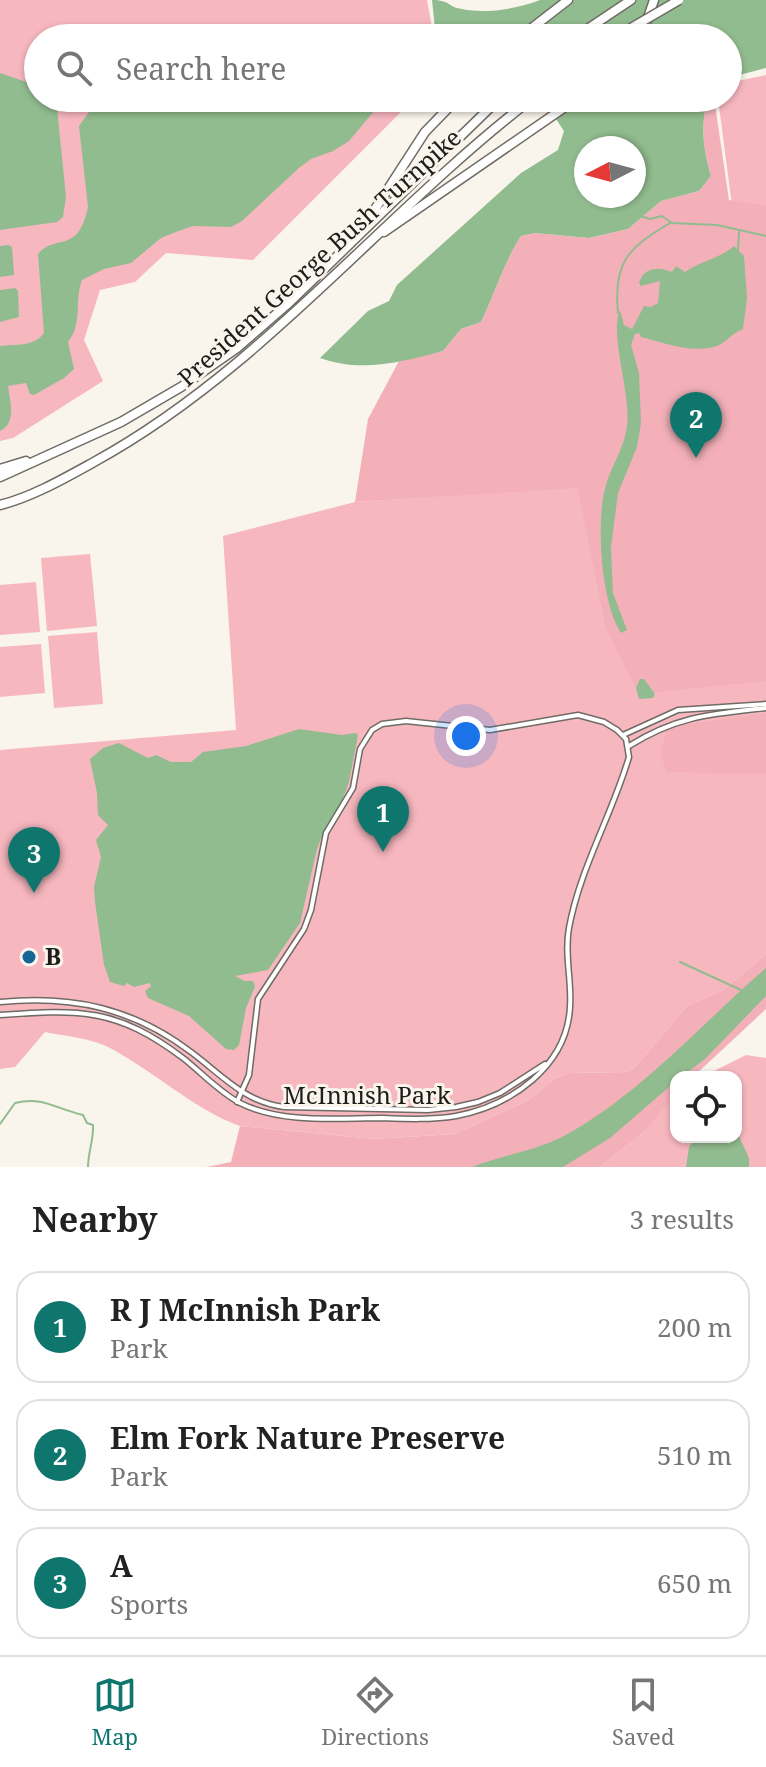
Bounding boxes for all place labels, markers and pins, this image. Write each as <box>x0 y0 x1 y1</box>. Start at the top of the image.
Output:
pin: 2 <box>670 392 722 458</box>
pin: 1 <box>357 786 409 852</box>
pin: 3 <box>8 827 60 893</box>
place label: B <box>45 939 61 972</box>
marker: B <box>20 948 38 966</box>

